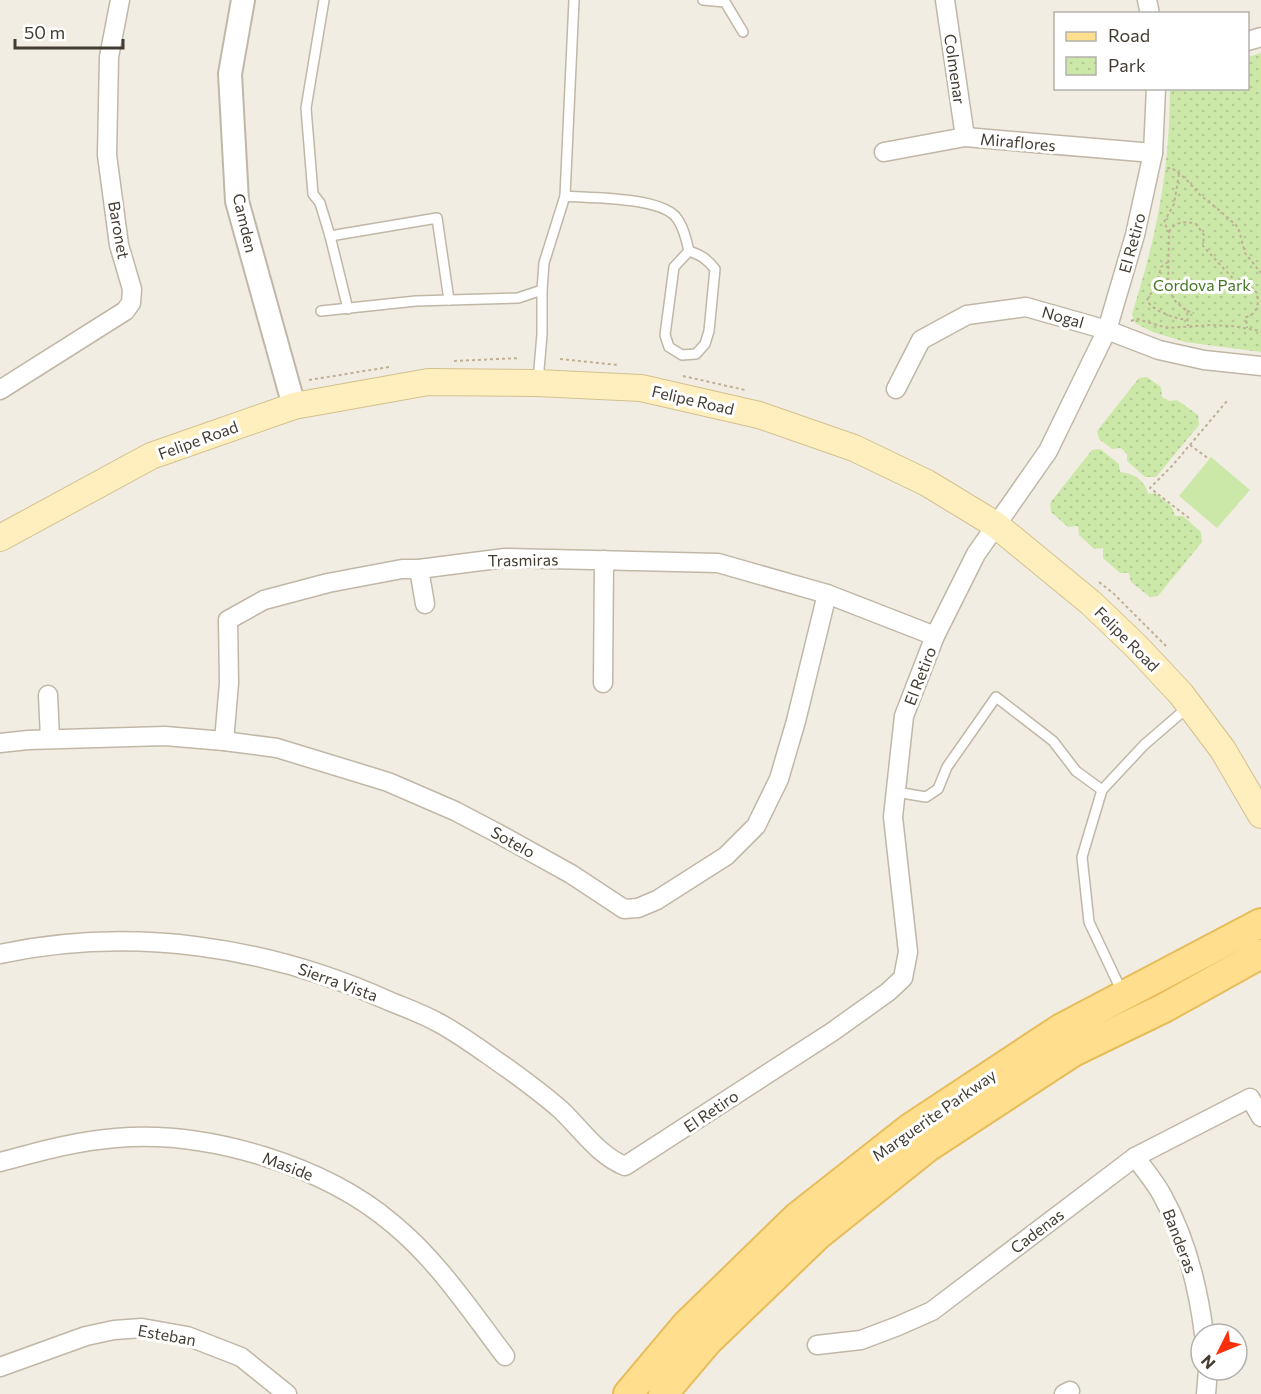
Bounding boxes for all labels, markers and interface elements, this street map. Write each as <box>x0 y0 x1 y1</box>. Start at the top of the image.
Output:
scale bar <box>15 12 123 50</box>
legend <box>1054 12 1249 90</box>
text: 50 m <box>24 21 65 43</box>
text: Road <box>1108 24 1150 46</box>
street label: Colmenar <box>941 32 970 106</box>
text: Park <box>1108 54 1146 76</box>
street label: Miraflores <box>979 129 1057 154</box>
street label: Camden <box>229 191 262 254</box>
street label: Baronet <box>105 199 134 261</box>
street label: El Retiro <box>1114 211 1149 275</box>
park label: Cordova Park <box>1153 275 1251 294</box>
street label: Nogal <box>1040 302 1086 332</box>
street label: Felipe Road <box>650 381 736 418</box>
street label: Felipe Road <box>155 416 240 463</box>
street label: Trasmiras <box>487 549 559 570</box>
street label: Felipe Road <box>1091 602 1164 675</box>
street label: El Retiro <box>900 644 939 708</box>
street label: Sotelo <box>488 822 539 861</box>
street label: Sierra Vista <box>296 958 381 1005</box>
street label: Marguerite Parkway <box>868 1065 999 1165</box>
street label: El Retiro <box>680 1086 742 1136</box>
street label: Maside <box>260 1147 316 1184</box>
street label: Cadenas <box>1006 1204 1067 1257</box>
street label: Banderas <box>1160 1206 1201 1276</box>
street label: Esteban <box>137 1320 198 1349</box>
north arrow <box>1189 1322 1249 1382</box>
text: N <box>1197 1352 1219 1373</box>

